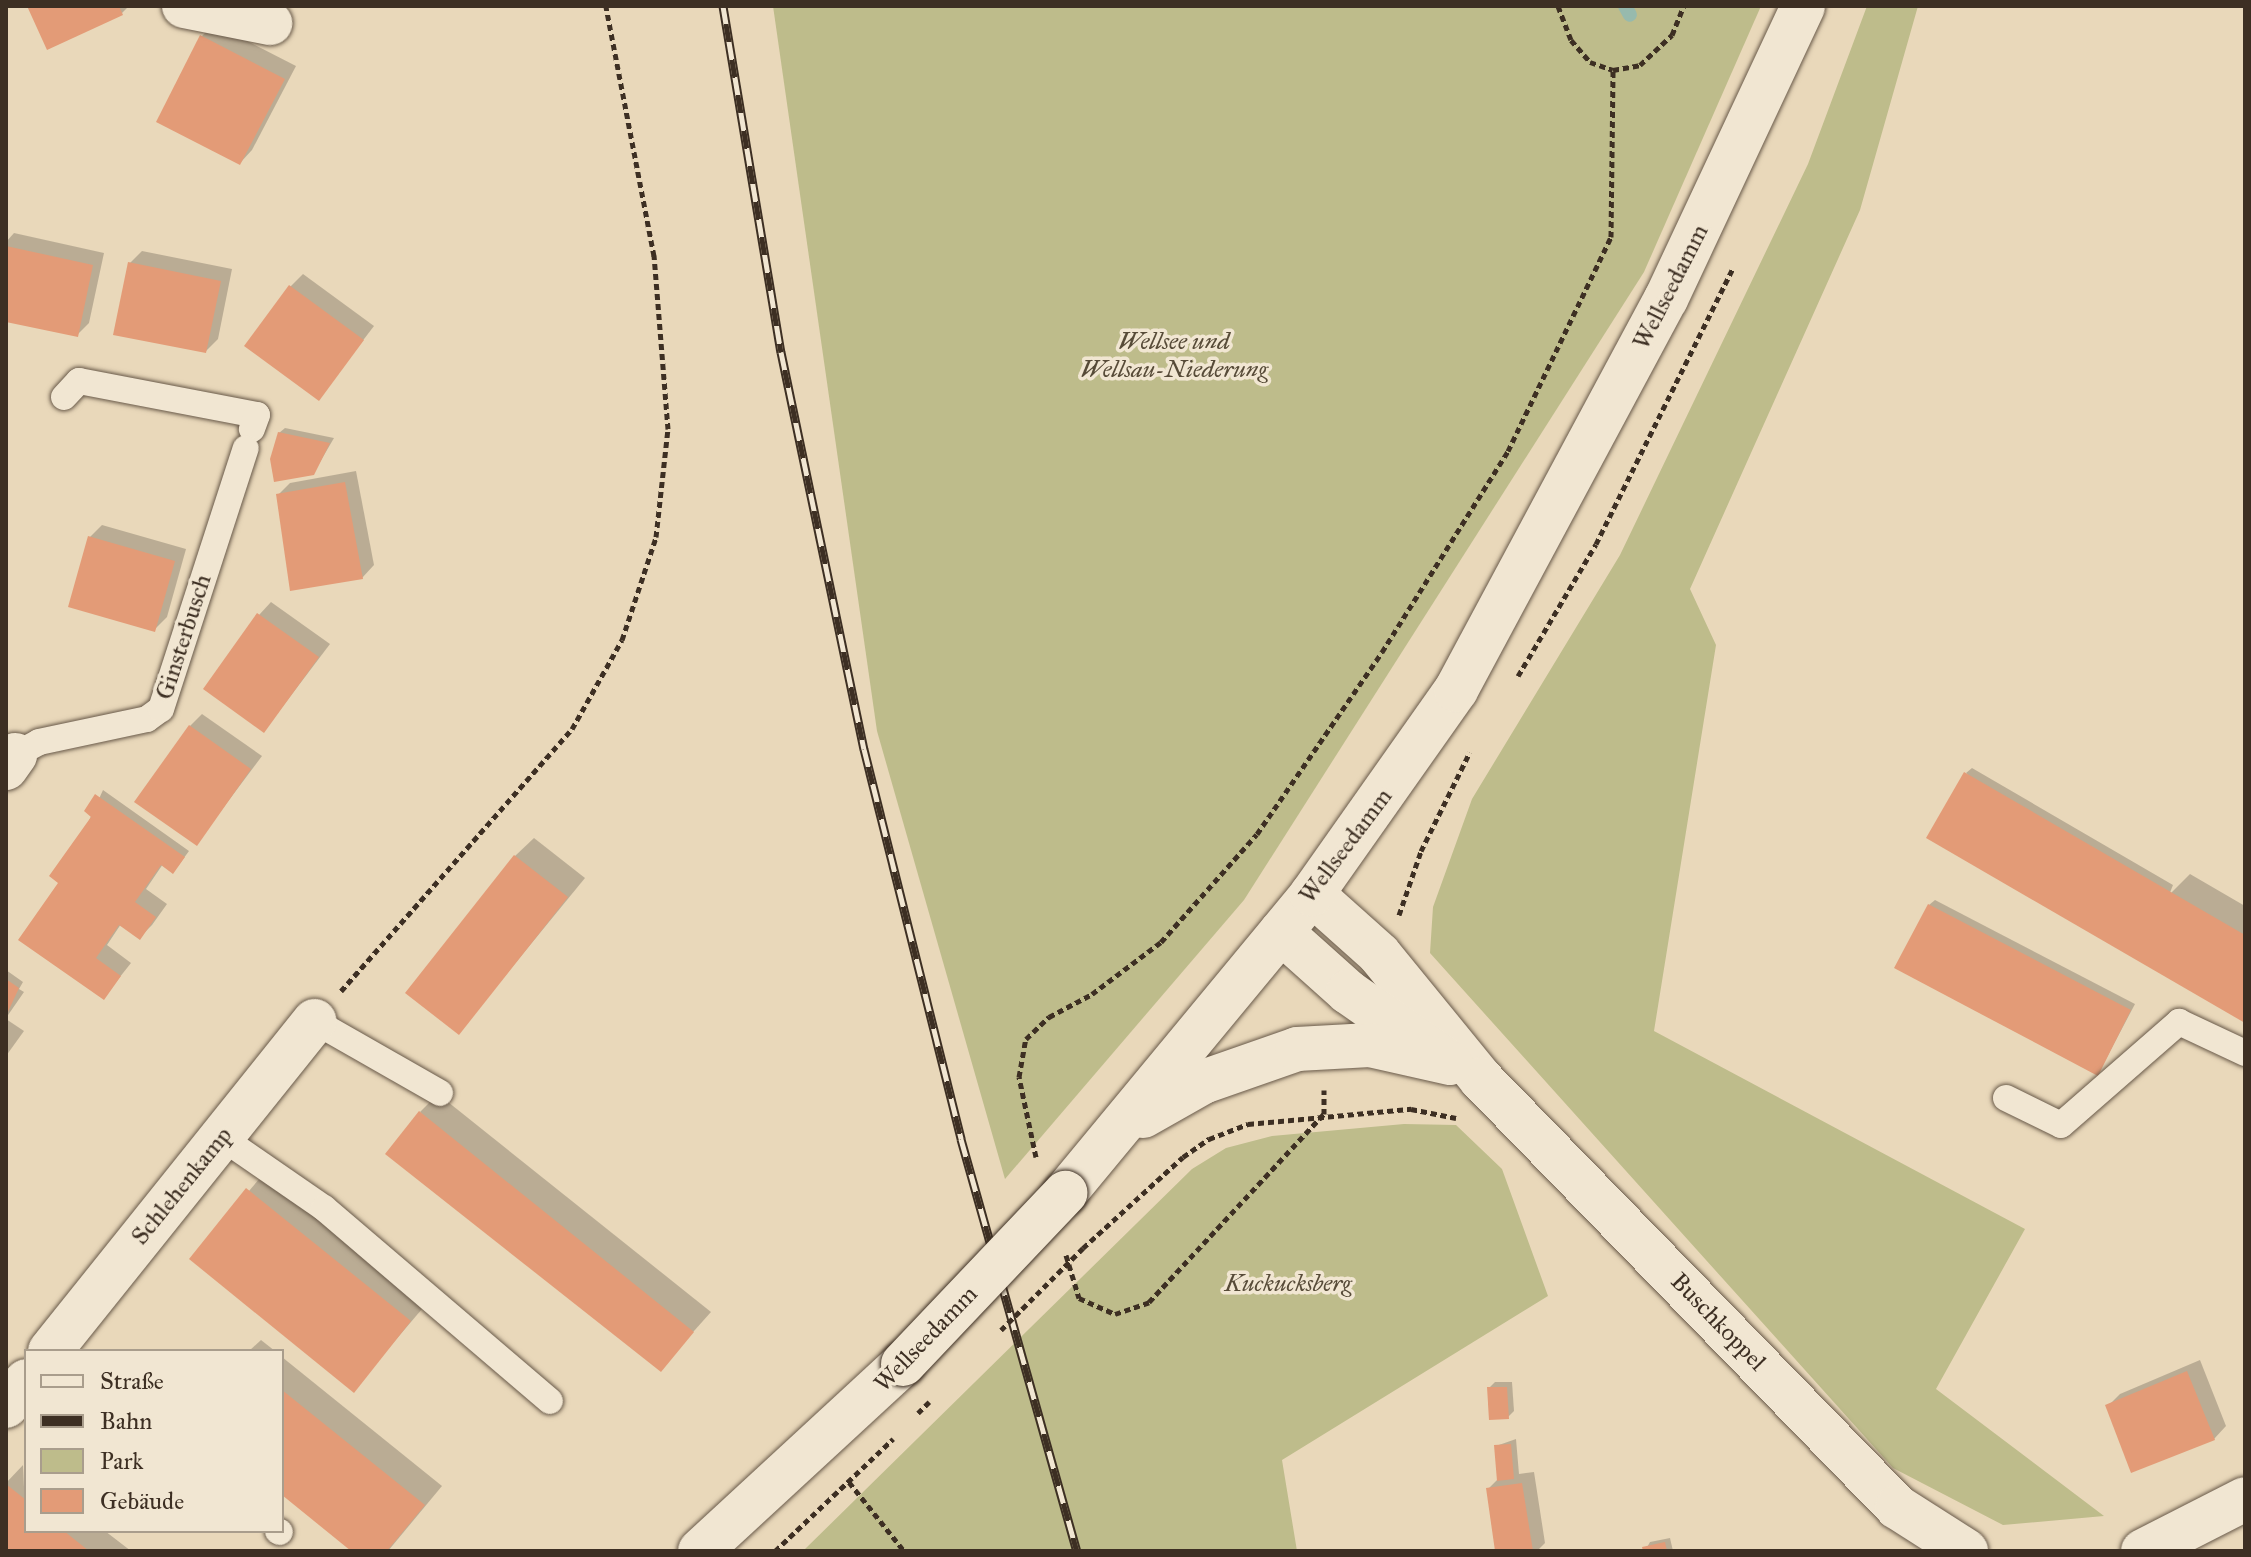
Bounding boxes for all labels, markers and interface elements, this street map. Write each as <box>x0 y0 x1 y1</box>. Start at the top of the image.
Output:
street label: Wellseedamm <box>1627 220 1715 354</box>
park label: Wellsee und Wellsau-Niederung <box>1081 328 1267 384</box>
street label: Ginsterbusch <box>150 571 218 703</box>
street label: Wellseedamm <box>1294 783 1398 909</box>
street label: Schlehenkamp <box>126 1121 238 1251</box>
street label: Buschkoppel <box>1664 1267 1772 1377</box>
park label: Kuckucksberg <box>1225 1270 1351 1298</box>
street label: Wellseedamm <box>868 1280 984 1398</box>
legend <box>24 1349 284 1533</box>
text: Straße <box>100 1366 164 1396</box>
text: Bahn <box>100 1406 152 1436</box>
text: Park <box>100 1446 143 1476</box>
text: Gebäude <box>100 1486 184 1516</box>

